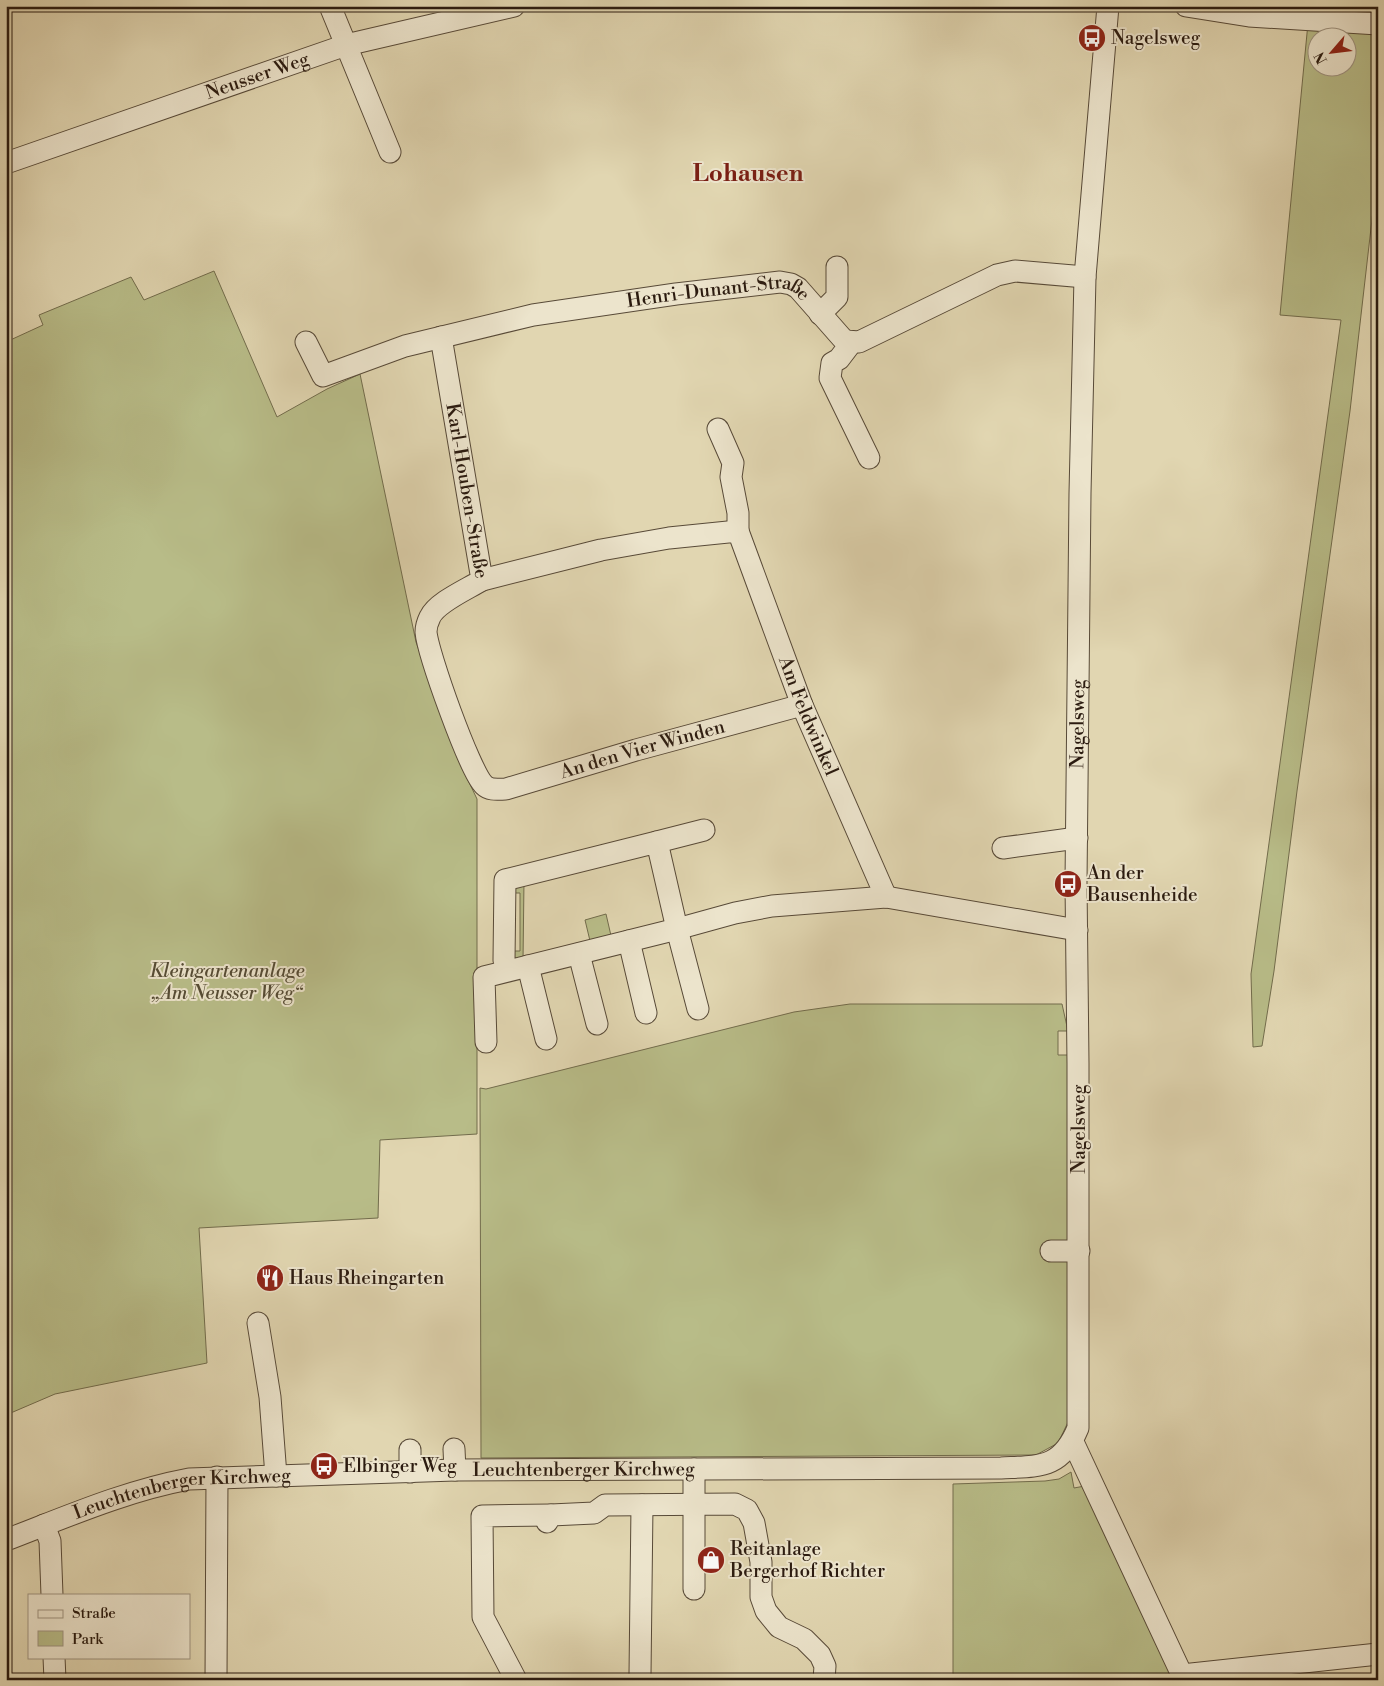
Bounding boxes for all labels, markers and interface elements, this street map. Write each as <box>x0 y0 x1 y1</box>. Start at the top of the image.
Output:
bus stop icon: Nagelsweg <box>1077 23 1107 53</box>
place label: Nagelsweg <box>1111 26 1201 50</box>
north arrow <box>1306 28 1356 78</box>
street label: Neusser Weg <box>202 47 313 105</box>
text: N <box>1311 49 1332 67</box>
district label: Lohausen <box>693 159 804 189</box>
street label: Henri-Dunant-Straße <box>625 270 816 313</box>
street label: Karl-Houben-Straße <box>440 401 494 580</box>
street label: Am Feldwinkel <box>773 652 844 780</box>
street label: Nagelsweg <box>1065 679 1090 769</box>
street label: An den Vier Winden <box>556 714 727 784</box>
place label: An der Bausenheide <box>1086 861 1198 907</box>
bus stop icon: An der Bausenheide <box>1053 869 1083 899</box>
park label: Kleingartenanlage „Am Neusser Weg“ <box>150 959 305 1005</box>
street label: Nagelsweg <box>1067 1084 1091 1174</box>
restaurant icon: Haus Rheingarten <box>255 1263 285 1293</box>
place label: Haus Rheingarten <box>289 1266 444 1290</box>
bus stop icon: Elbinger Weg <box>309 1451 339 1481</box>
place label: Elbinger Weg <box>343 1454 457 1478</box>
street label: Leuchtenberger Kirchweg <box>472 1457 695 1482</box>
street label: Leuchtenberger Kirchweg <box>70 1464 292 1525</box>
place label: Reitanlage Bergerhof Richter <box>729 1537 885 1583</box>
shop icon: Reitanlage Bergerhof Richter <box>696 1545 726 1575</box>
legend <box>28 1594 190 1658</box>
text: Straße <box>72 1604 116 1623</box>
text: Park <box>72 1630 104 1649</box>

